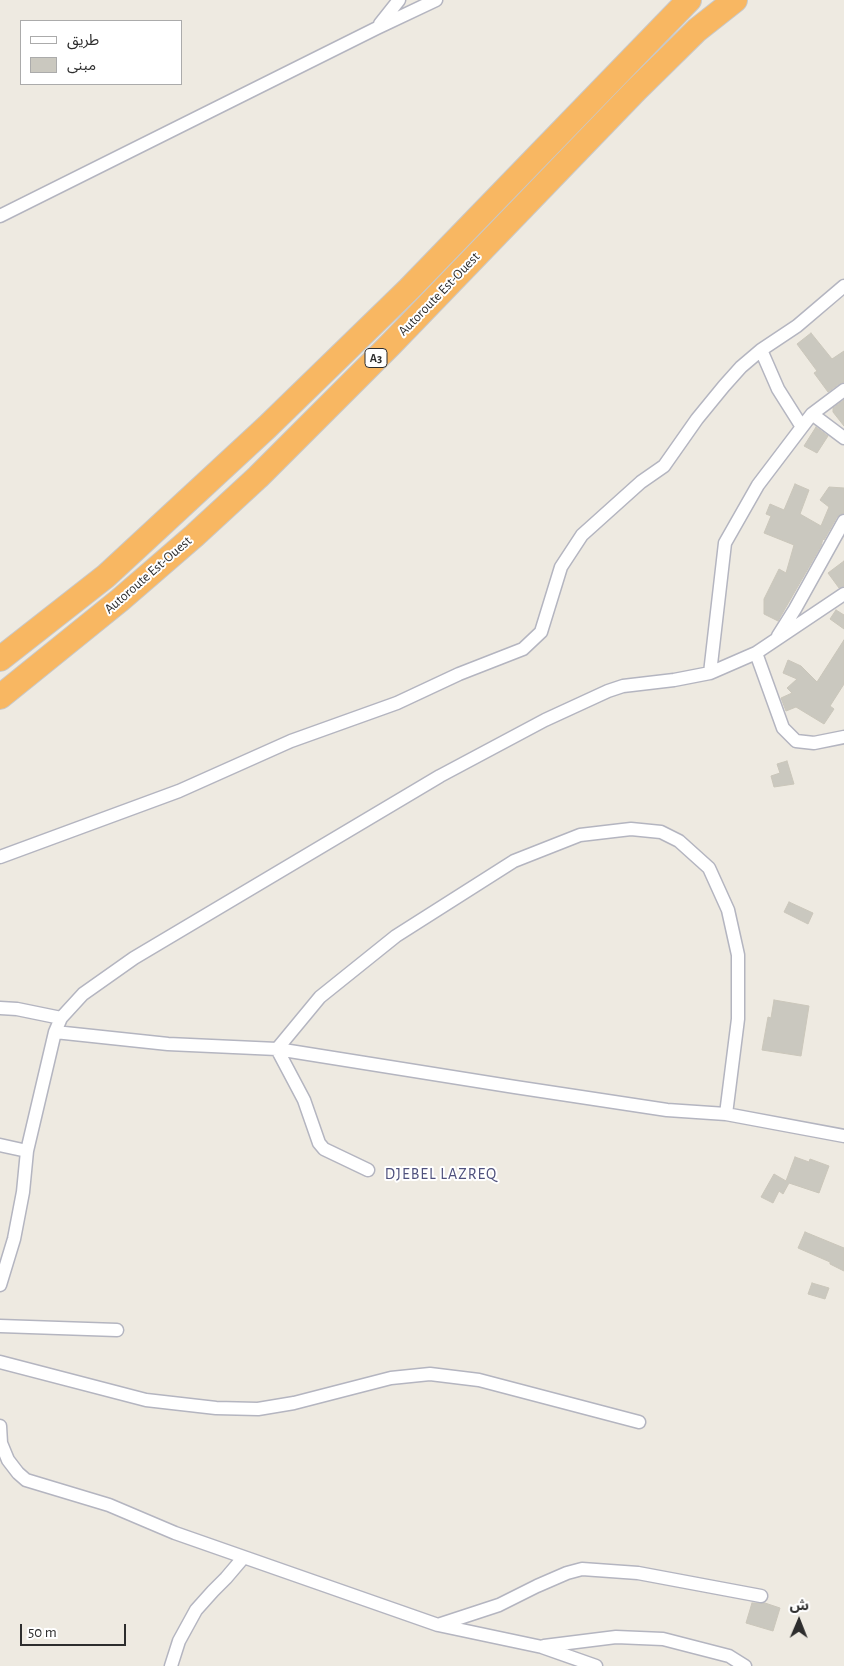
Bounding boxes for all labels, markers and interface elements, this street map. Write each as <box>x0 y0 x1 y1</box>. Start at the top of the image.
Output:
legend <box>20 20 182 85</box>
text: طريق <box>67 33 99 48</box>
text: مبنى <box>67 58 96 73</box>
street label: Autoroute Est-Ouest <box>395 249 483 339</box>
road number: A3 <box>365 348 387 368</box>
street label: Autoroute Est-Ouest <box>101 533 195 617</box>
district label: DJEBEL LAZREQ <box>383 1164 499 1184</box>
north arrow <box>774 1596 824 1646</box>
text: ش <box>790 1599 809 1613</box>
scale bar <box>22 1614 129 1646</box>
text: 50 m <box>28 1625 57 1640</box>

